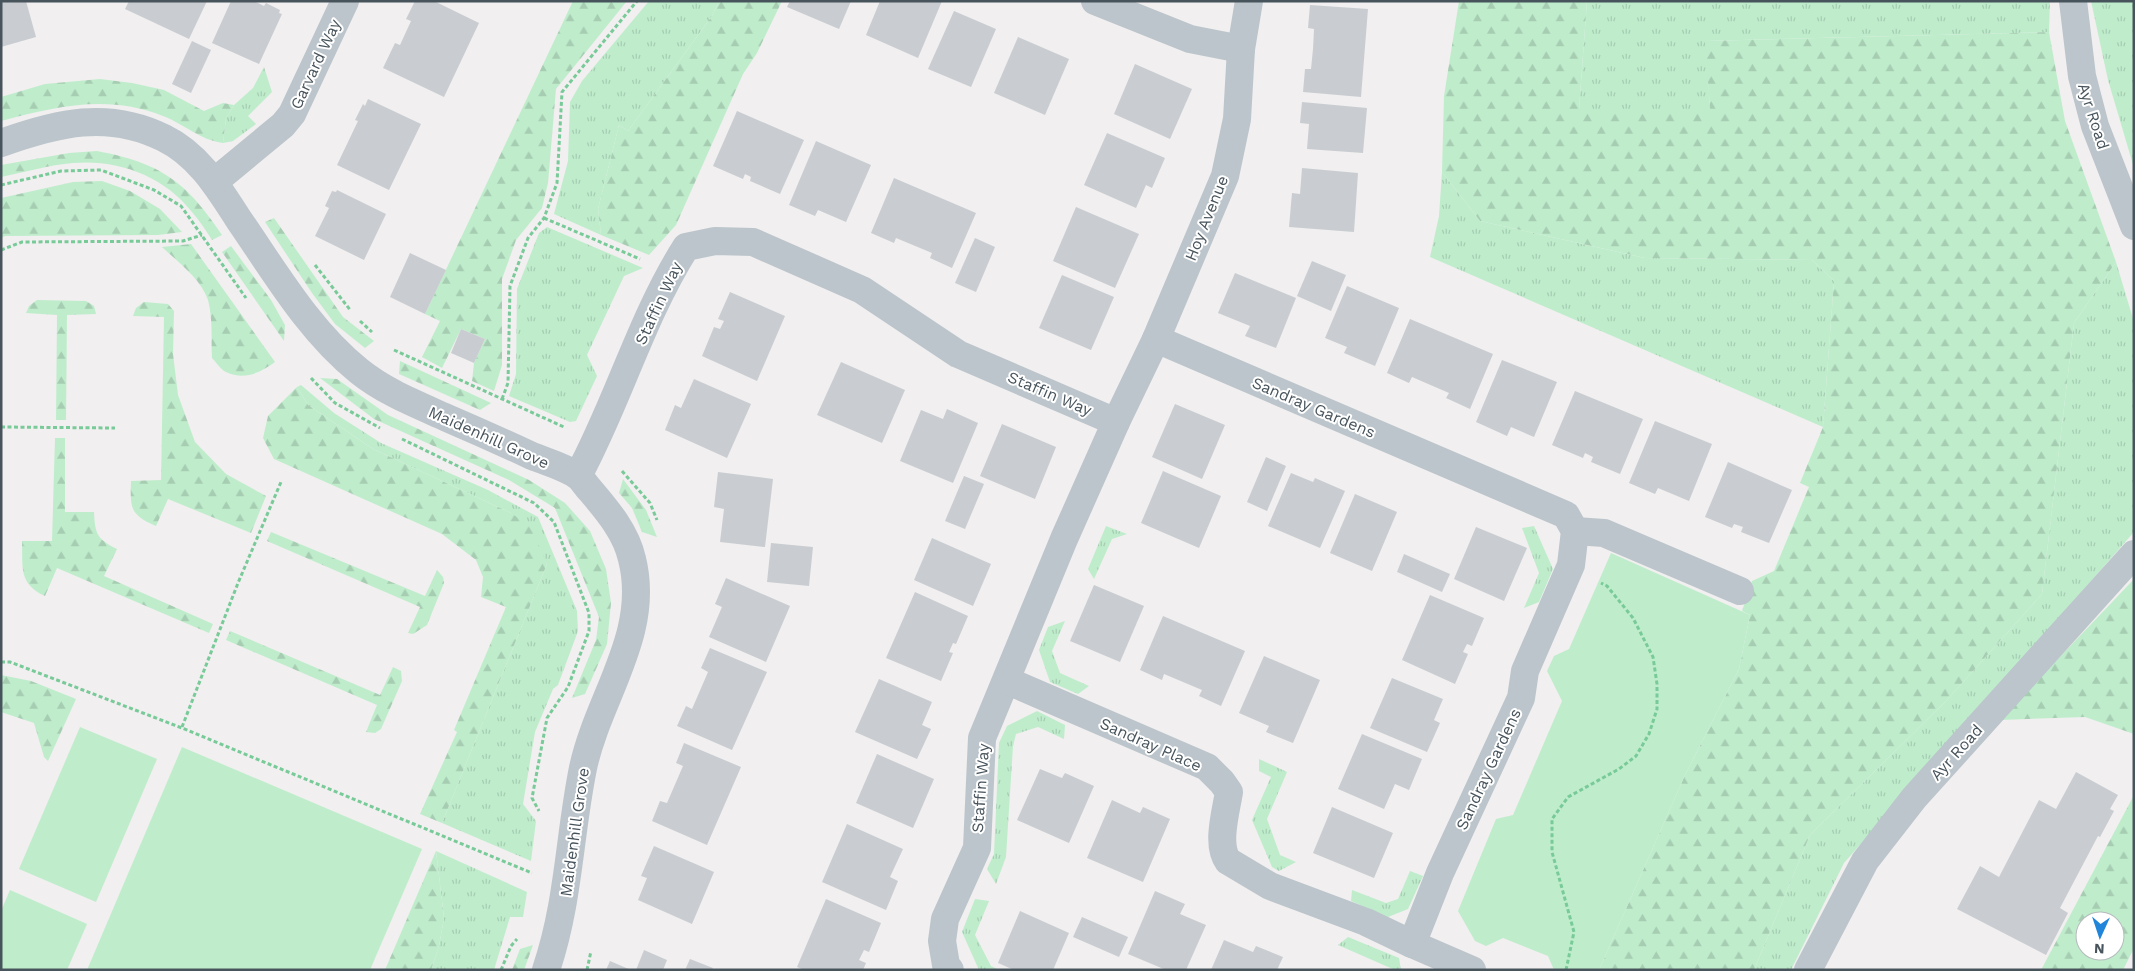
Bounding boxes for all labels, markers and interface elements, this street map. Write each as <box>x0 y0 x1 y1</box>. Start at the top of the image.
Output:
street label: Garvard Way <box>286 15 345 112</box>
street label: Ayr Road <box>2074 81 2113 152</box>
street label: Hoy Avenue <box>1181 173 1232 264</box>
street label: Staffin Way <box>631 258 686 348</box>
street label: Staffin Way <box>1005 367 1095 420</box>
street label: Sandray Gardens <box>1249 373 1378 442</box>
street label: Maidenhill Grove <box>426 402 552 473</box>
street label: Sandray Gardens <box>1452 705 1525 833</box>
street label: Sandray Place <box>1097 714 1205 775</box>
street label: Ayr Road <box>1926 720 1986 784</box>
street label: Staffin Way <box>968 742 993 833</box>
street label: Maidenhill Grove <box>556 766 593 898</box>
north arrow <box>2075 911 2125 961</box>
text: N <box>2094 941 2105 957</box>

